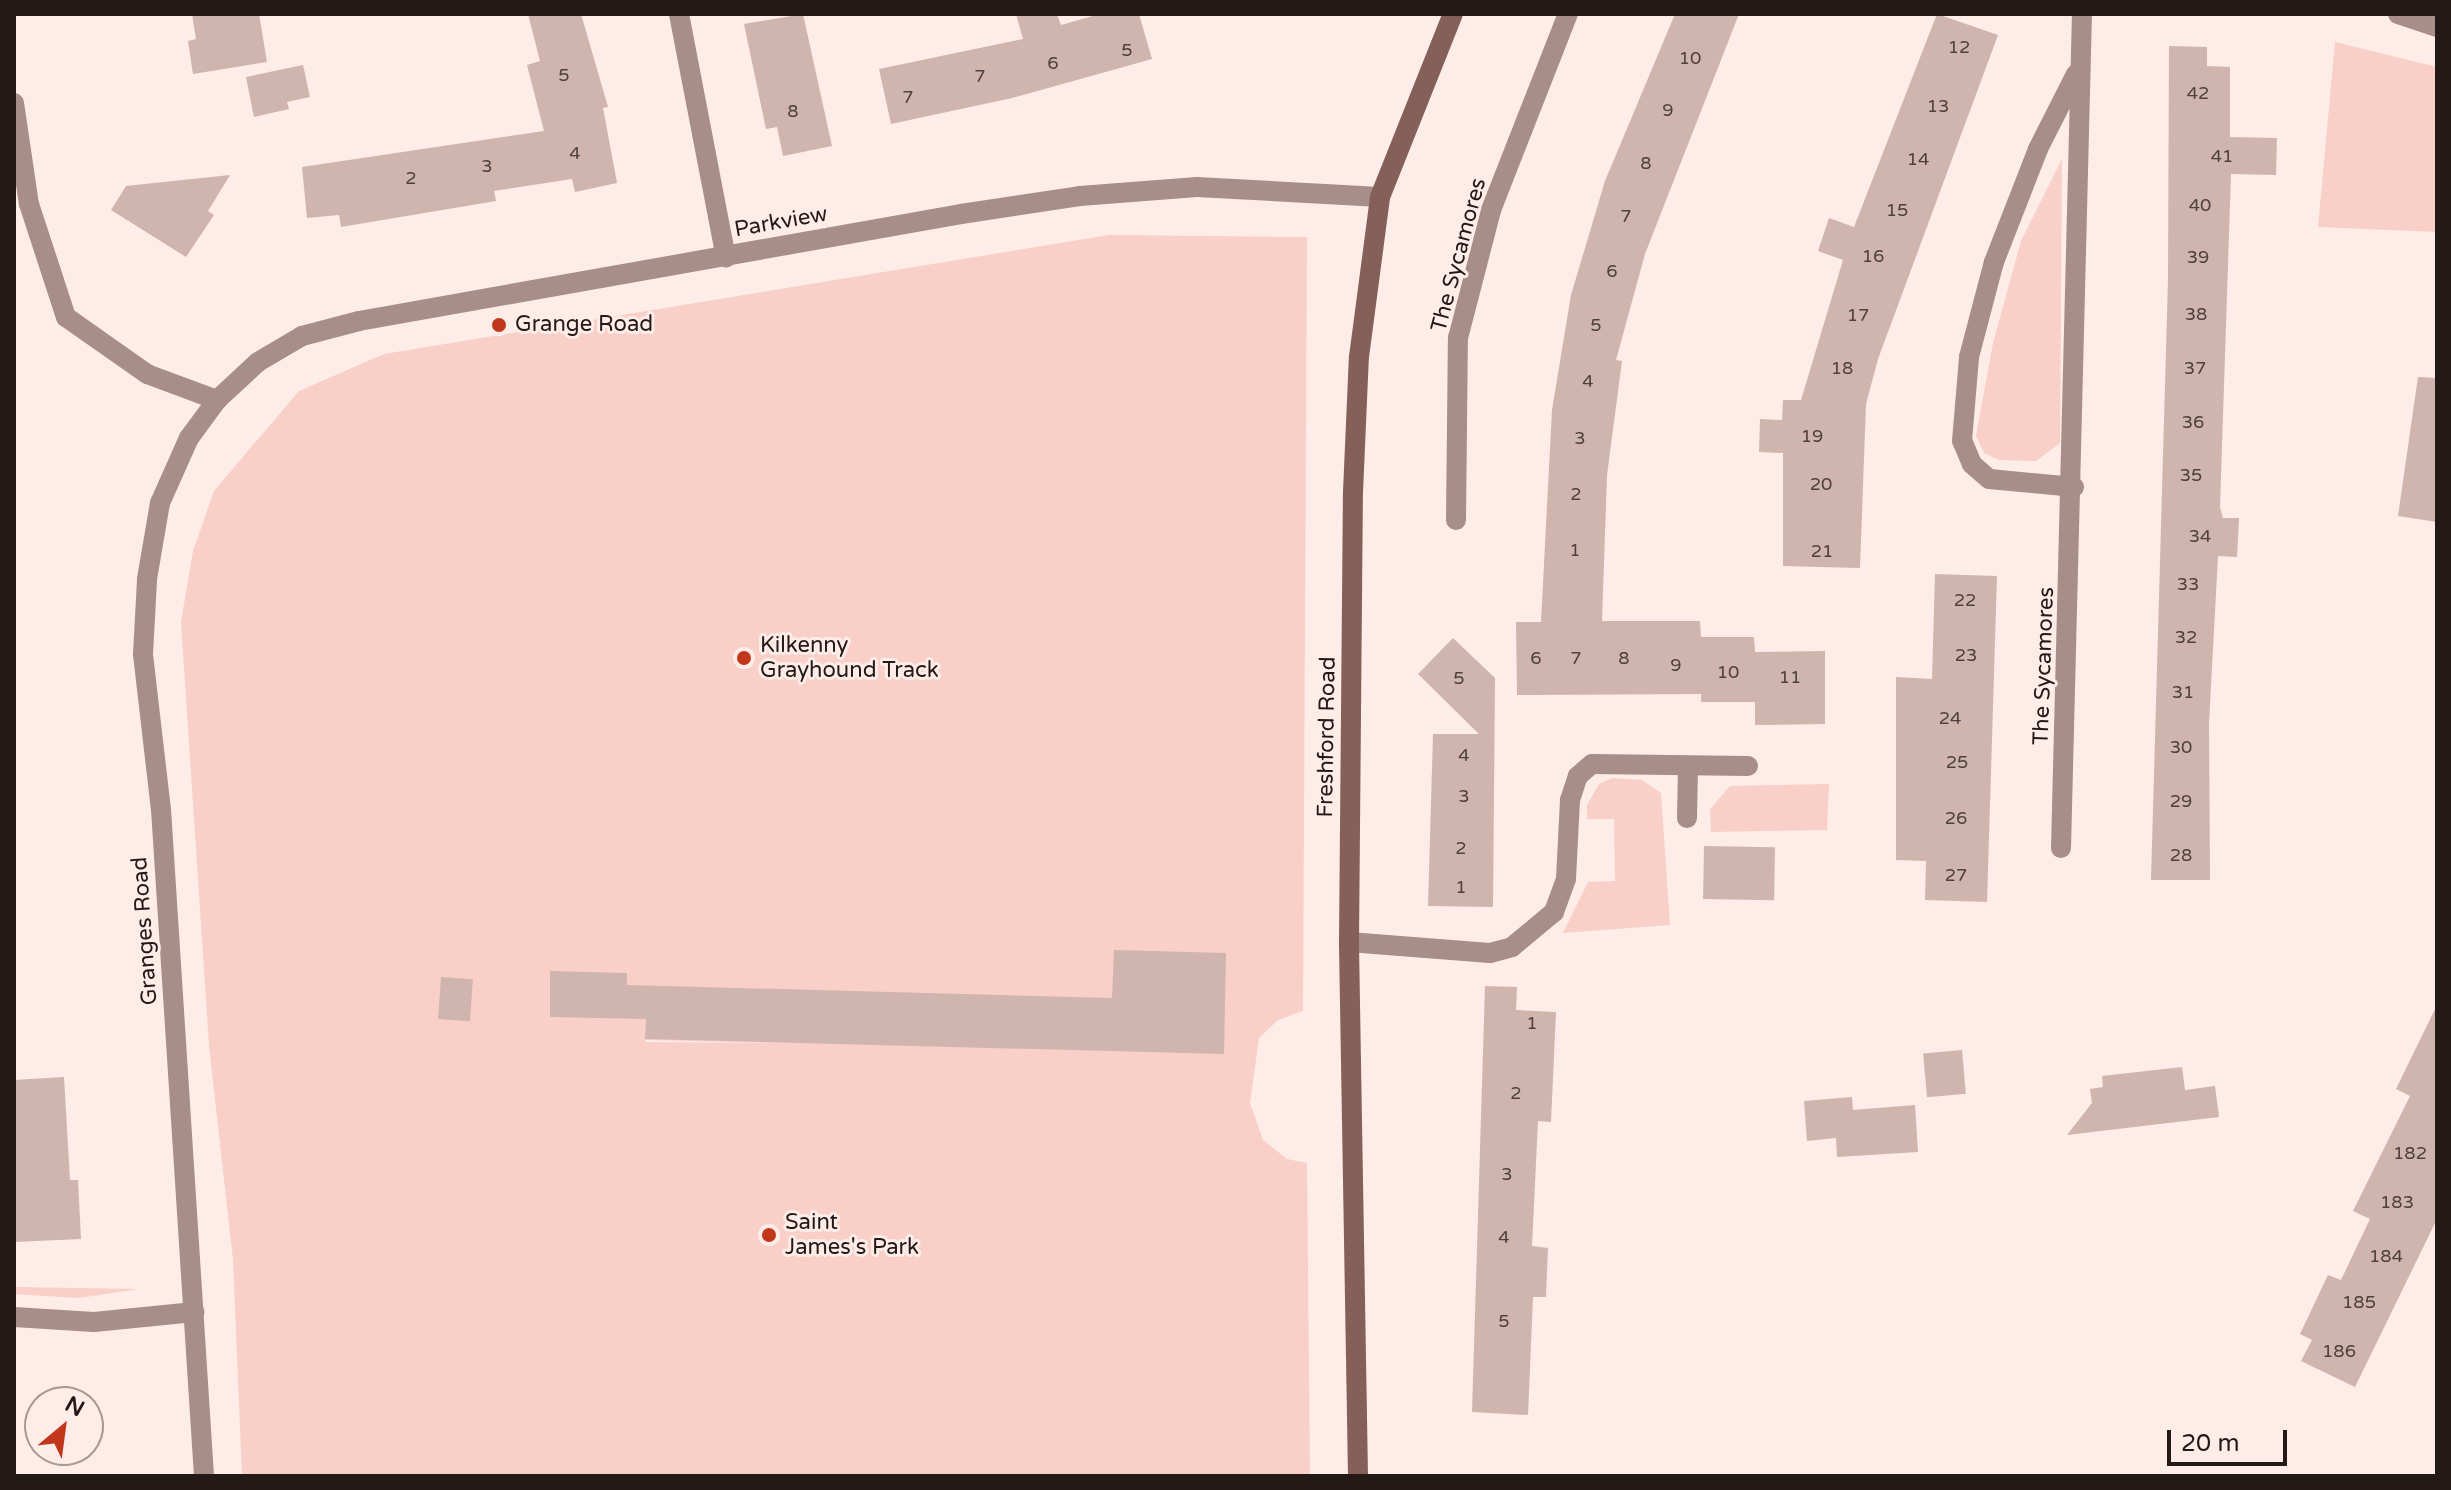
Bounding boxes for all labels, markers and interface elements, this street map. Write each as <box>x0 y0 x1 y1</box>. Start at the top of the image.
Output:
house number: 12 <box>1948 36 1970 58</box>
house number: 5 <box>1121 39 1133 61</box>
house number: 10 <box>1679 47 1701 69</box>
house number: 6 <box>1047 52 1059 74</box>
house number: 5 <box>558 64 570 86</box>
house number: 7 <box>974 65 986 87</box>
house number: 42 <box>2187 82 2209 104</box>
house number: 7 <box>902 86 914 108</box>
house number: 13 <box>1927 95 1949 117</box>
house number: 9 <box>1662 99 1674 121</box>
house number: 8 <box>787 100 799 122</box>
house number: 4 <box>569 142 581 164</box>
house number: 41 <box>2211 145 2233 167</box>
house number: 14 <box>1907 148 1929 170</box>
house number: 8 <box>1640 152 1652 174</box>
house number: 3 <box>481 155 493 177</box>
house number: 2 <box>405 167 417 189</box>
street label: The Sycamores <box>1426 175 1492 335</box>
house number: 40 <box>2189 194 2211 216</box>
house number: 15 <box>1886 199 1908 221</box>
street label: Parkview <box>732 201 830 243</box>
house number: 7 <box>1620 205 1632 227</box>
house number: 16 <box>1862 245 1884 267</box>
house number: 39 <box>2187 246 2209 268</box>
house number: 6 <box>1606 260 1618 282</box>
house number: 38 <box>2185 303 2207 325</box>
house number: 17 <box>1847 304 1869 326</box>
place label: Grange Road <box>515 312 653 338</box>
house number: 5 <box>1590 314 1602 336</box>
marker: Grange Road <box>490 316 508 334</box>
house number: 18 <box>1831 357 1853 379</box>
house number: 37 <box>2184 357 2206 379</box>
house number: 4 <box>1582 370 1594 392</box>
house number: 36 <box>2182 411 2204 433</box>
house number: 19 <box>1801 425 1823 447</box>
house number: 3 <box>1574 427 1586 449</box>
house number: 35 <box>2180 464 2202 486</box>
house number: 20 <box>1810 473 1832 495</box>
house number: 2 <box>1570 483 1582 505</box>
house number: 34 <box>2189 525 2211 547</box>
house number: 1 <box>1569 539 1581 561</box>
house number: 21 <box>1811 540 1833 562</box>
house number: 33 <box>2177 573 2199 595</box>
street label: The Sycamores <box>2028 587 2060 745</box>
house number: 22 <box>1954 589 1976 611</box>
house number: 32 <box>2175 626 2197 648</box>
place label: Kilkenny Grayhound Track <box>760 632 939 684</box>
house number: 23 <box>1955 644 1977 666</box>
house number: 6 <box>1530 647 1542 669</box>
house number: 7 <box>1570 647 1582 669</box>
house number: 8 <box>1618 647 1630 669</box>
marker: Kilkenny Grayhound Track <box>735 649 753 667</box>
house number: 9 <box>1670 654 1682 676</box>
street label: Freshford Road <box>1312 656 1342 818</box>
house number: 10 <box>1717 661 1739 683</box>
house number: 11 <box>1779 666 1801 688</box>
house number: 5 <box>1453 667 1465 689</box>
house number: 31 <box>2172 681 2194 703</box>
house number: 24 <box>1939 707 1961 729</box>
house number: 30 <box>2170 736 2192 758</box>
house number: 4 <box>1458 744 1470 766</box>
house number: 25 <box>1946 751 1968 773</box>
house number: 3 <box>1458 785 1470 807</box>
house number: 29 <box>2170 790 2192 812</box>
house number: 26 <box>1945 807 1967 829</box>
house number: 2 <box>1455 837 1467 859</box>
house number: 28 <box>2170 844 2192 866</box>
street label: Granges Road <box>127 856 163 1006</box>
house number: 27 <box>1945 864 1967 886</box>
house number: 1 <box>1455 876 1467 898</box>
house number: 1 <box>1526 1012 1538 1034</box>
house number: 2 <box>1510 1082 1522 1104</box>
house number: 182 <box>2393 1142 2427 1164</box>
house number: 3 <box>1501 1163 1513 1185</box>
house number: 183 <box>2380 1191 2414 1213</box>
place label: Saint James's Park <box>785 1209 919 1260</box>
marker: Saint James's Park <box>760 1226 778 1244</box>
house number: 4 <box>1498 1226 1510 1248</box>
house number: 184 <box>2369 1245 2403 1267</box>
house number: 185 <box>2342 1291 2376 1313</box>
house number: 5 <box>1498 1310 1510 1332</box>
house number: 186 <box>2322 1340 2356 1362</box>
north arrow <box>24 1386 104 1466</box>
text: N <box>61 1391 89 1422</box>
scale bar <box>2171 1414 2291 1464</box>
text: 20 m <box>2181 1429 2239 1458</box>

